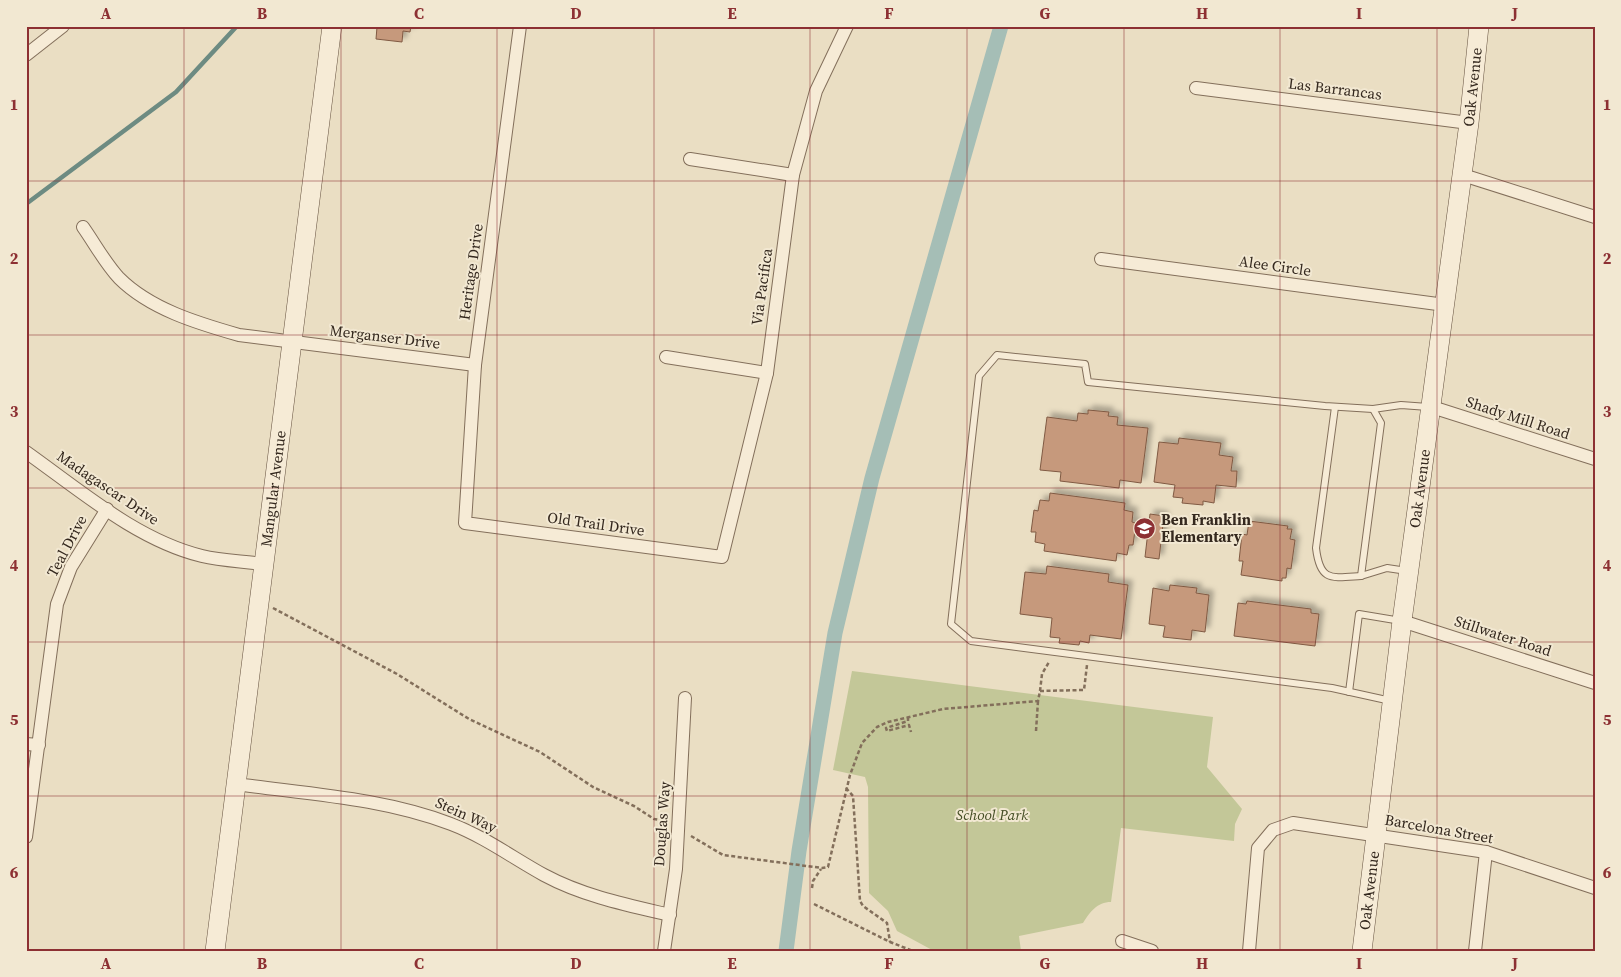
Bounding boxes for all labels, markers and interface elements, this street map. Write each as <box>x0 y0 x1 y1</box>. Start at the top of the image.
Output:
text: A <box>101 2 112 24</box>
text: B <box>257 2 268 24</box>
text: C <box>414 2 424 24</box>
text: D <box>570 2 582 24</box>
text: E <box>727 2 737 24</box>
text: F <box>884 2 894 24</box>
text: G <box>1040 2 1051 24</box>
text: H <box>1196 2 1208 24</box>
text: I <box>1356 2 1362 24</box>
text: J <box>1511 2 1518 24</box>
street label: Oak Avenue <box>1458 46 1487 128</box>
street label: Las Barrancas <box>1287 72 1383 105</box>
text: 1 <box>10 93 18 115</box>
text: 1 <box>1603 93 1611 115</box>
street label: Heritage Drive <box>453 222 488 322</box>
text: 2 <box>10 247 19 269</box>
street label: Via Pacifica <box>746 247 777 327</box>
text: 2 <box>1603 247 1612 269</box>
street label: Alee Circle <box>1238 250 1313 281</box>
street label: Merganser Drive <box>329 319 442 354</box>
street label: Shady Mill Road <box>1463 391 1573 444</box>
text: 3 <box>10 400 19 422</box>
text: 3 <box>1603 400 1612 422</box>
street label: Mangular Avenue <box>255 429 291 548</box>
street label: Madagascar Drive <box>53 446 164 530</box>
street label: Oak Avenue <box>1404 448 1435 529</box>
street label: Old Trail Drive <box>546 506 646 541</box>
place label: Ben Franklin Elementary <box>1161 509 1251 547</box>
street label: Teal Drive <box>41 511 92 580</box>
school or university icon: Ben Franklin Elementary <box>1133 517 1157 541</box>
text: 4 <box>10 554 19 576</box>
text: 4 <box>1603 554 1612 576</box>
street label: Stillwater Road <box>1452 610 1555 661</box>
text: 5 <box>10 708 19 730</box>
text: 5 <box>1603 708 1612 730</box>
street label: Douglas Way <box>648 781 675 867</box>
street label: Stein Way <box>432 792 501 838</box>
park label: School Park <box>956 804 1029 825</box>
street label: Barcelona Street <box>1383 809 1495 848</box>
street label: Oak Avenue <box>1354 849 1384 931</box>
text: 6 <box>10 861 19 883</box>
text: 6 <box>1603 861 1612 883</box>
text: A <box>101 952 112 974</box>
text: B <box>257 952 268 974</box>
text: C <box>414 952 424 974</box>
text: D <box>570 952 582 974</box>
text: E <box>727 952 737 974</box>
text: F <box>884 952 894 974</box>
text: G <box>1040 952 1051 974</box>
text: H <box>1196 952 1208 974</box>
text: I <box>1356 952 1362 974</box>
text: J <box>1511 952 1518 974</box>

